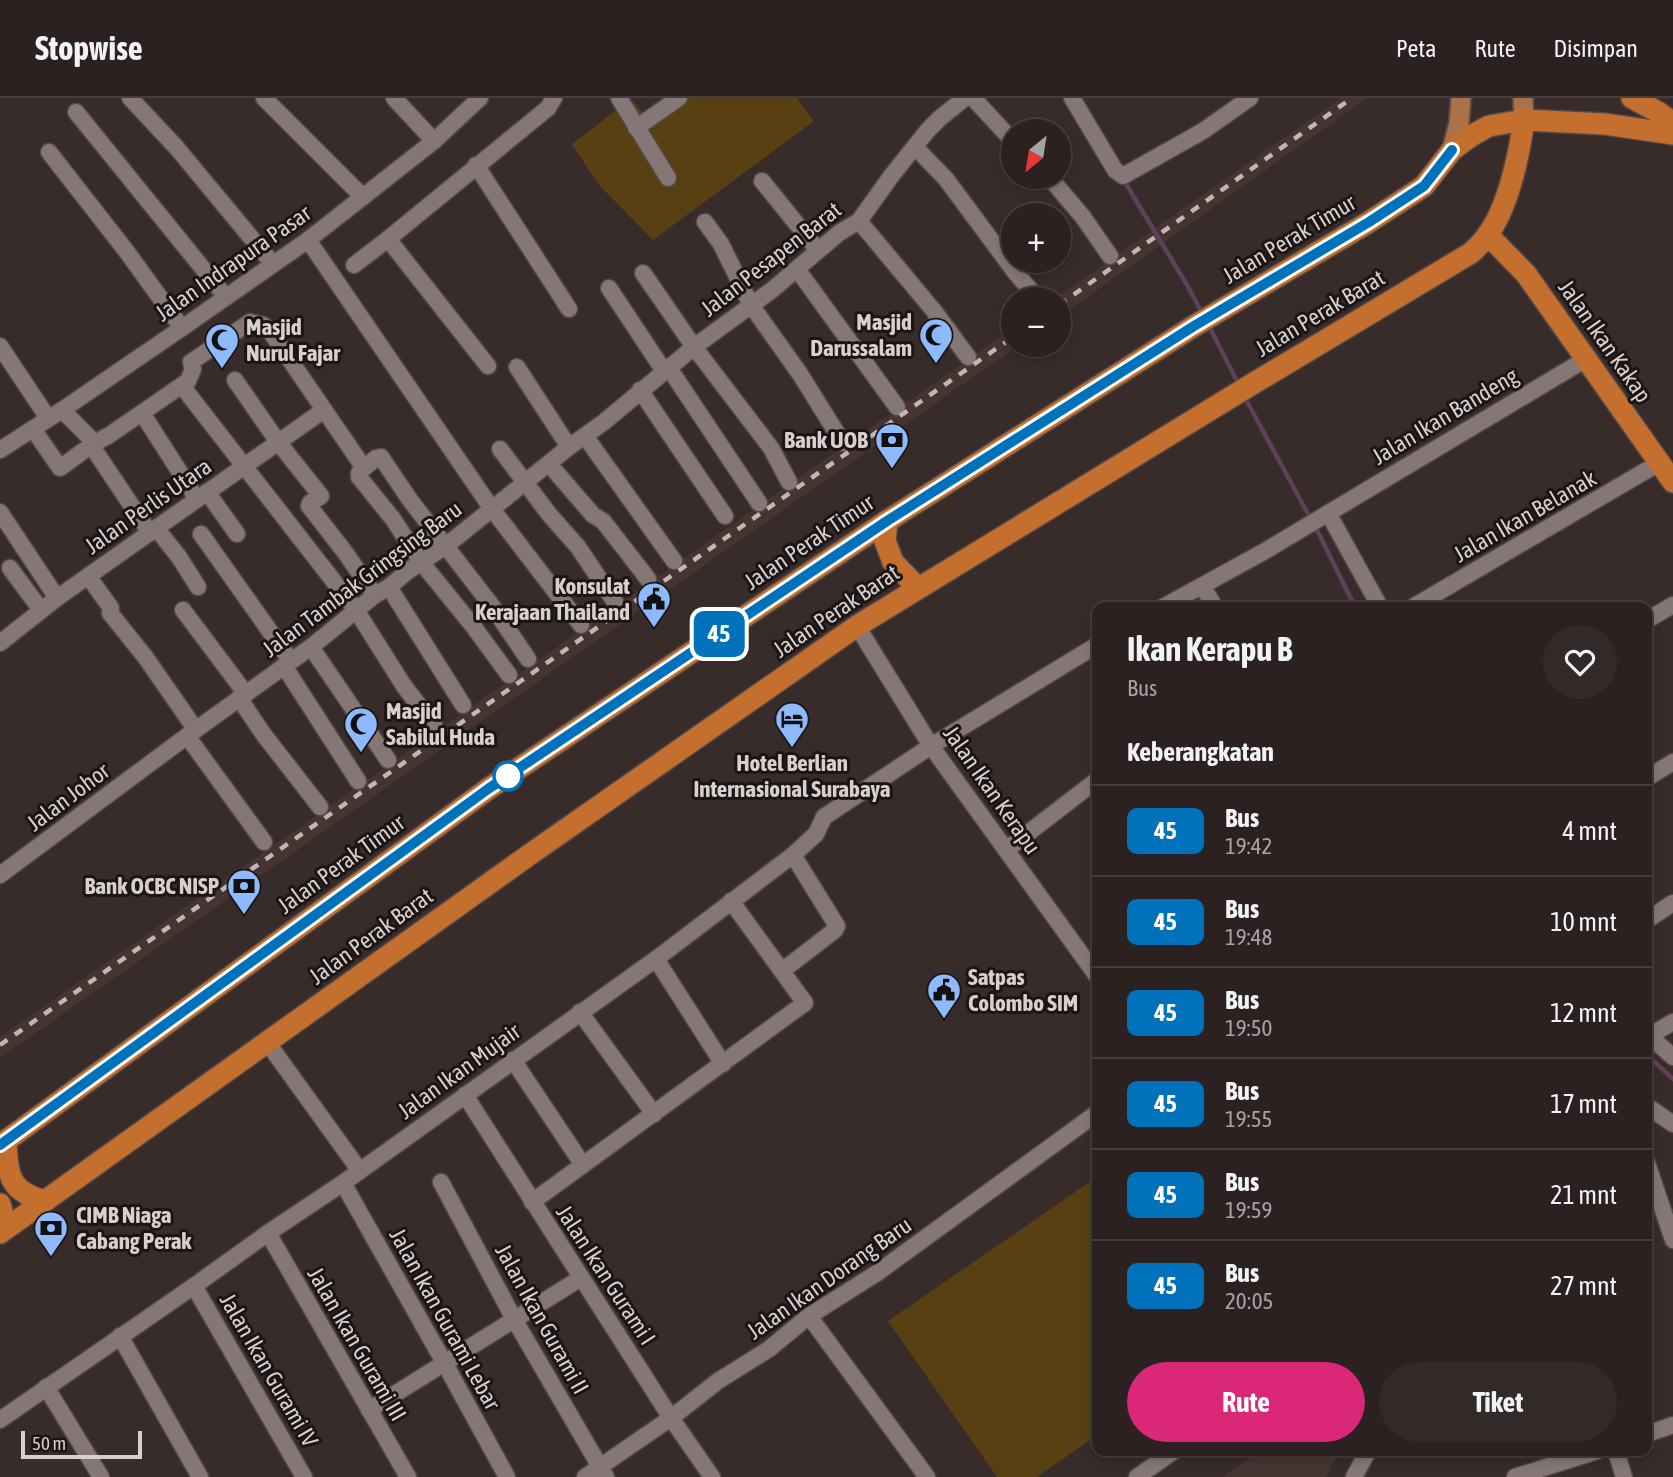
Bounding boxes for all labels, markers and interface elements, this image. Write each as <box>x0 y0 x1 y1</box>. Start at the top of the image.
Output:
text: Stopwise <box>35 29 143 67</box>
text: Peta <box>1396 35 1436 62</box>
text: Rute <box>1474 35 1516 62</box>
text: Disimpan <box>1554 35 1638 62</box>
north arrow <box>1001 119 1071 189</box>
map controls <box>1001 119 1071 357</box>
street label: Jalan Perak Timur <box>1218 189 1361 289</box>
street label: Jalan Pesapen Barat <box>696 196 846 322</box>
street label: Jalan Indrapura Pasar <box>150 199 317 326</box>
button: + <box>1001 203 1071 273</box>
street label: Jalan Perak Barat <box>1251 264 1389 362</box>
street label: Jalan Ikan Kakap <box>1553 275 1657 407</box>
button: − <box>1001 287 1071 357</box>
place label: Masjid Darussalam <box>810 309 912 361</box>
place label: Masjid Nurul Fajar <box>246 314 341 366</box>
mosque icon: Masjid Darussalam <box>917 316 955 365</box>
mosque icon: Masjid Nurul Fajar <box>203 321 241 370</box>
street label: Jalan Ikan Bandeng <box>1367 362 1523 470</box>
bank icon: Bank UOB <box>873 421 911 470</box>
place label: Bank UOB <box>784 427 868 453</box>
street label: Jalan Perlis Utara <box>80 453 216 559</box>
street label: Jalan Ikan Belanak <box>1449 465 1601 567</box>
street label: Jalan Perak Timur <box>739 489 880 595</box>
street label: Jalan Tambak Gringsing Baru <box>257 496 467 662</box>
street label: Jalan Perak Barat <box>768 559 904 663</box>
place label: Konsulat Kerajaan Thailand <box>475 573 630 625</box>
public building icon: Konsulat Kerajaan Thailand <box>635 580 673 629</box>
line badge: 45 <box>688 611 750 657</box>
text: 45 <box>708 620 730 647</box>
button: heart <box>1543 625 1617 699</box>
text: Ikan Kerapu B <box>1127 630 1292 668</box>
text: Bus <box>1127 675 1157 701</box>
place label: Masjid Sabilul Huda <box>386 698 495 750</box>
hotel icon: Hotel Berlian Internasional Surabaya <box>773 700 811 749</box>
mosque icon: Masjid Sabilul Huda <box>342 705 380 754</box>
street label: Jalan Ikan Kerapu <box>938 721 1046 859</box>
text: Keberangkatan <box>1127 737 1274 767</box>
place label: Hotel Berlian Internasional Surabaya <box>693 750 891 802</box>
street label: Jalan Johor <box>22 757 115 836</box>
unlabelled marker <box>493 761 523 791</box>
text: Bus <box>1225 803 1259 833</box>
street label: Jalan Perak Timur <box>273 809 410 919</box>
text: 4 mnt <box>1562 816 1617 846</box>
text: 45 <box>1154 817 1177 844</box>
text: 19:42 <box>1225 833 1272 859</box>
bank icon: Bank OCBC NISP <box>225 867 263 916</box>
place label: Bank OCBC NISP <box>84 873 219 899</box>
street label: Jalan Perak Barat <box>304 883 438 989</box>
text: Bus <box>1225 894 1259 924</box>
text: 10 mnt <box>1550 907 1617 937</box>
text: 45 <box>1154 908 1177 935</box>
text: 19:48 <box>1225 924 1272 950</box>
place label: Satpas Colombo SIM <box>968 964 1078 1016</box>
public building icon: Satpas Colombo SIM <box>925 971 963 1020</box>
text: Bus <box>1225 985 1259 1015</box>
text: 12 mnt <box>1550 998 1617 1028</box>
text: 45 <box>1154 999 1177 1026</box>
text: 19:50 <box>1225 1015 1272 1041</box>
street label: Jalan Ikan Mujair <box>393 1017 526 1124</box>
text: Bus <box>1225 1076 1259 1106</box>
text: 17 mnt <box>1550 1089 1617 1119</box>
text: 45 <box>1154 1090 1177 1117</box>
text: 19:55 <box>1225 1106 1272 1132</box>
text: Bus <box>1225 1167 1259 1197</box>
text: 21 mnt <box>1550 1180 1617 1210</box>
text: 45 <box>1154 1181 1177 1208</box>
text: 19:59 <box>1225 1197 1272 1223</box>
street label: Jalan Ikan Gurami I <box>551 1200 661 1350</box>
place label: CIMB Niaga Cabang Perak <box>76 1202 192 1254</box>
bank icon: CIMB Niaga Cabang Perak <box>32 1209 70 1258</box>
street label: Jalan Ikan Dorang Baru <box>742 1212 916 1344</box>
street label: Jalan Ikan Gurami Lebar <box>384 1224 506 1415</box>
street label: Jalan Ikan Gurami II <box>490 1240 594 1398</box>
text: Bus <box>1225 1258 1259 1288</box>
street label: Jalan Ikan Gurami III <box>302 1263 412 1425</box>
text: 27 mnt <box>1550 1271 1617 1301</box>
text: 45 <box>1154 1272 1177 1299</box>
text: 20:05 <box>1225 1288 1273 1314</box>
street label: Jalan Ikan Gurami IV <box>215 1289 324 1452</box>
button: Rute <box>1127 1362 1365 1442</box>
button: Tiket <box>1379 1362 1617 1442</box>
scale bar <box>21 1428 142 1460</box>
text: 50 m <box>32 1432 66 1454</box>

